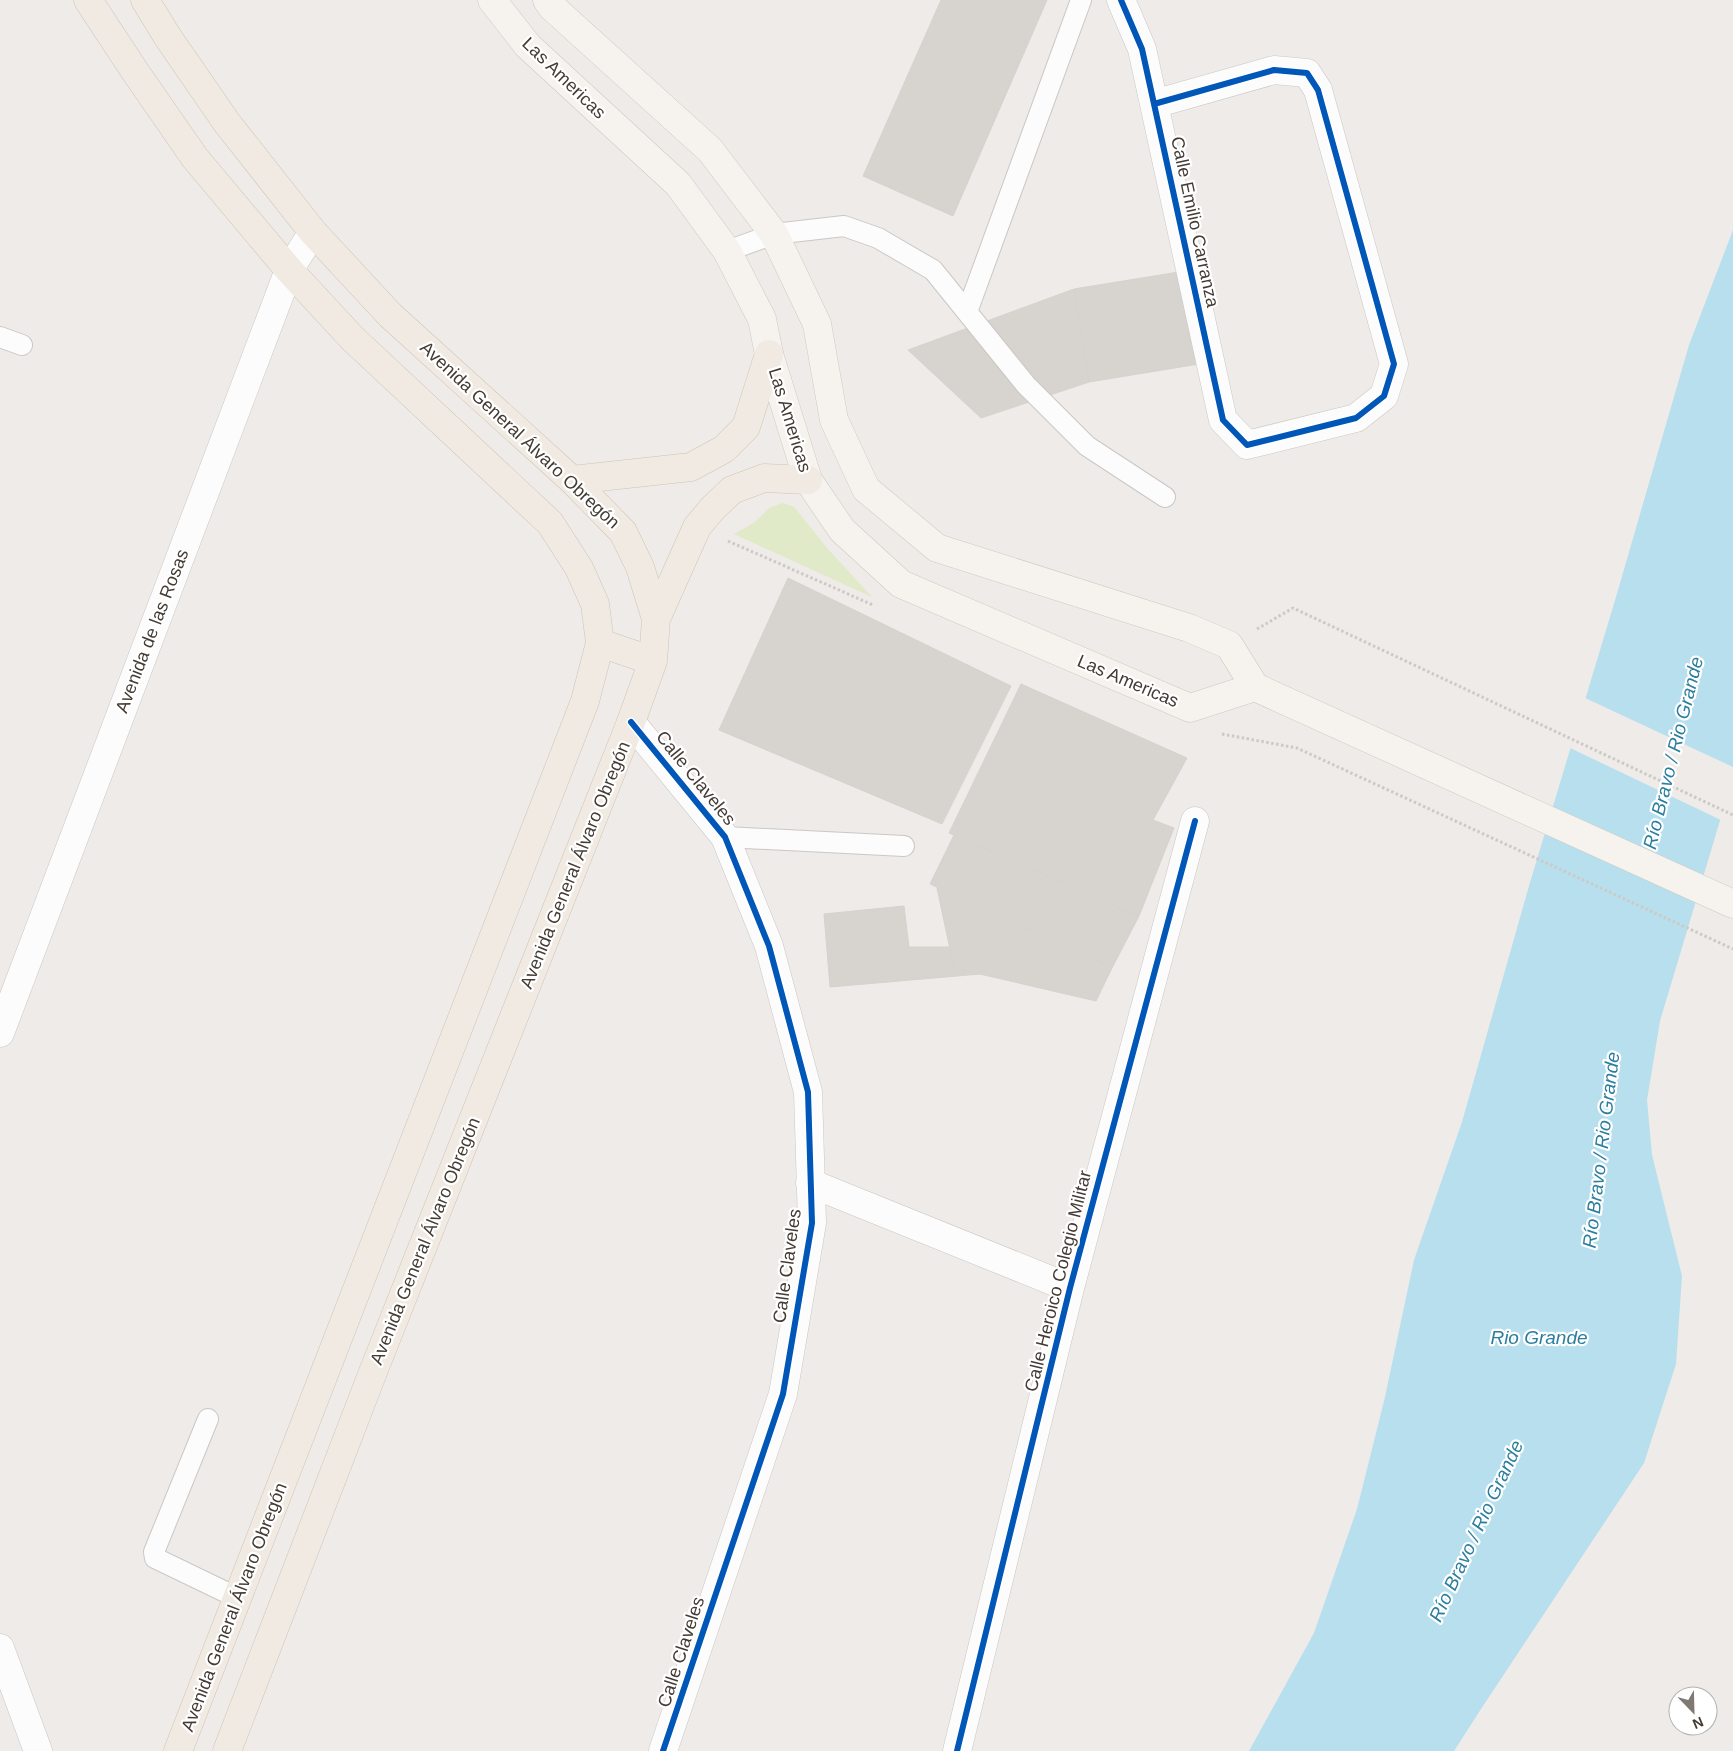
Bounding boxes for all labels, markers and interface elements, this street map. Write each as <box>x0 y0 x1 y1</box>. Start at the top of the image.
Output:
street label: Las Americas <box>518 33 610 123</box>
street label: Calle Emilio Carranza <box>1167 135 1223 310</box>
street label: Avenida General Álvaro Obregón <box>416 337 624 533</box>
street label: Las Americas <box>765 365 815 475</box>
street label: Avenida de las Rosas <box>112 546 192 716</box>
street label: Las Americas <box>1074 651 1182 711</box>
water label: Río Bravo / Rio Grande <box>1639 655 1707 851</box>
street label: Calle Claveles <box>652 727 740 829</box>
street label: Avenida General Álvaro Obregón <box>516 738 634 992</box>
water label: Río Bravo / Rio Grande <box>1579 1051 1623 1249</box>
street label: Avenida General Álvaro Obregón <box>366 1114 484 1368</box>
street label: Calle Heroico Colegio Militar <box>1021 1168 1095 1394</box>
street label: Calle Claveles <box>769 1208 805 1324</box>
water label: Rio Grande <box>1490 1327 1588 1348</box>
water label: Río Bravo / Rio Grande <box>1425 1437 1527 1625</box>
street label: Avenida General Álvaro Obregón <box>177 1480 291 1734</box>
street label: Calle Claveles <box>654 1594 708 1710</box>
north arrow <box>1668 1686 1718 1736</box>
text: N <box>1690 1714 1706 1732</box>

